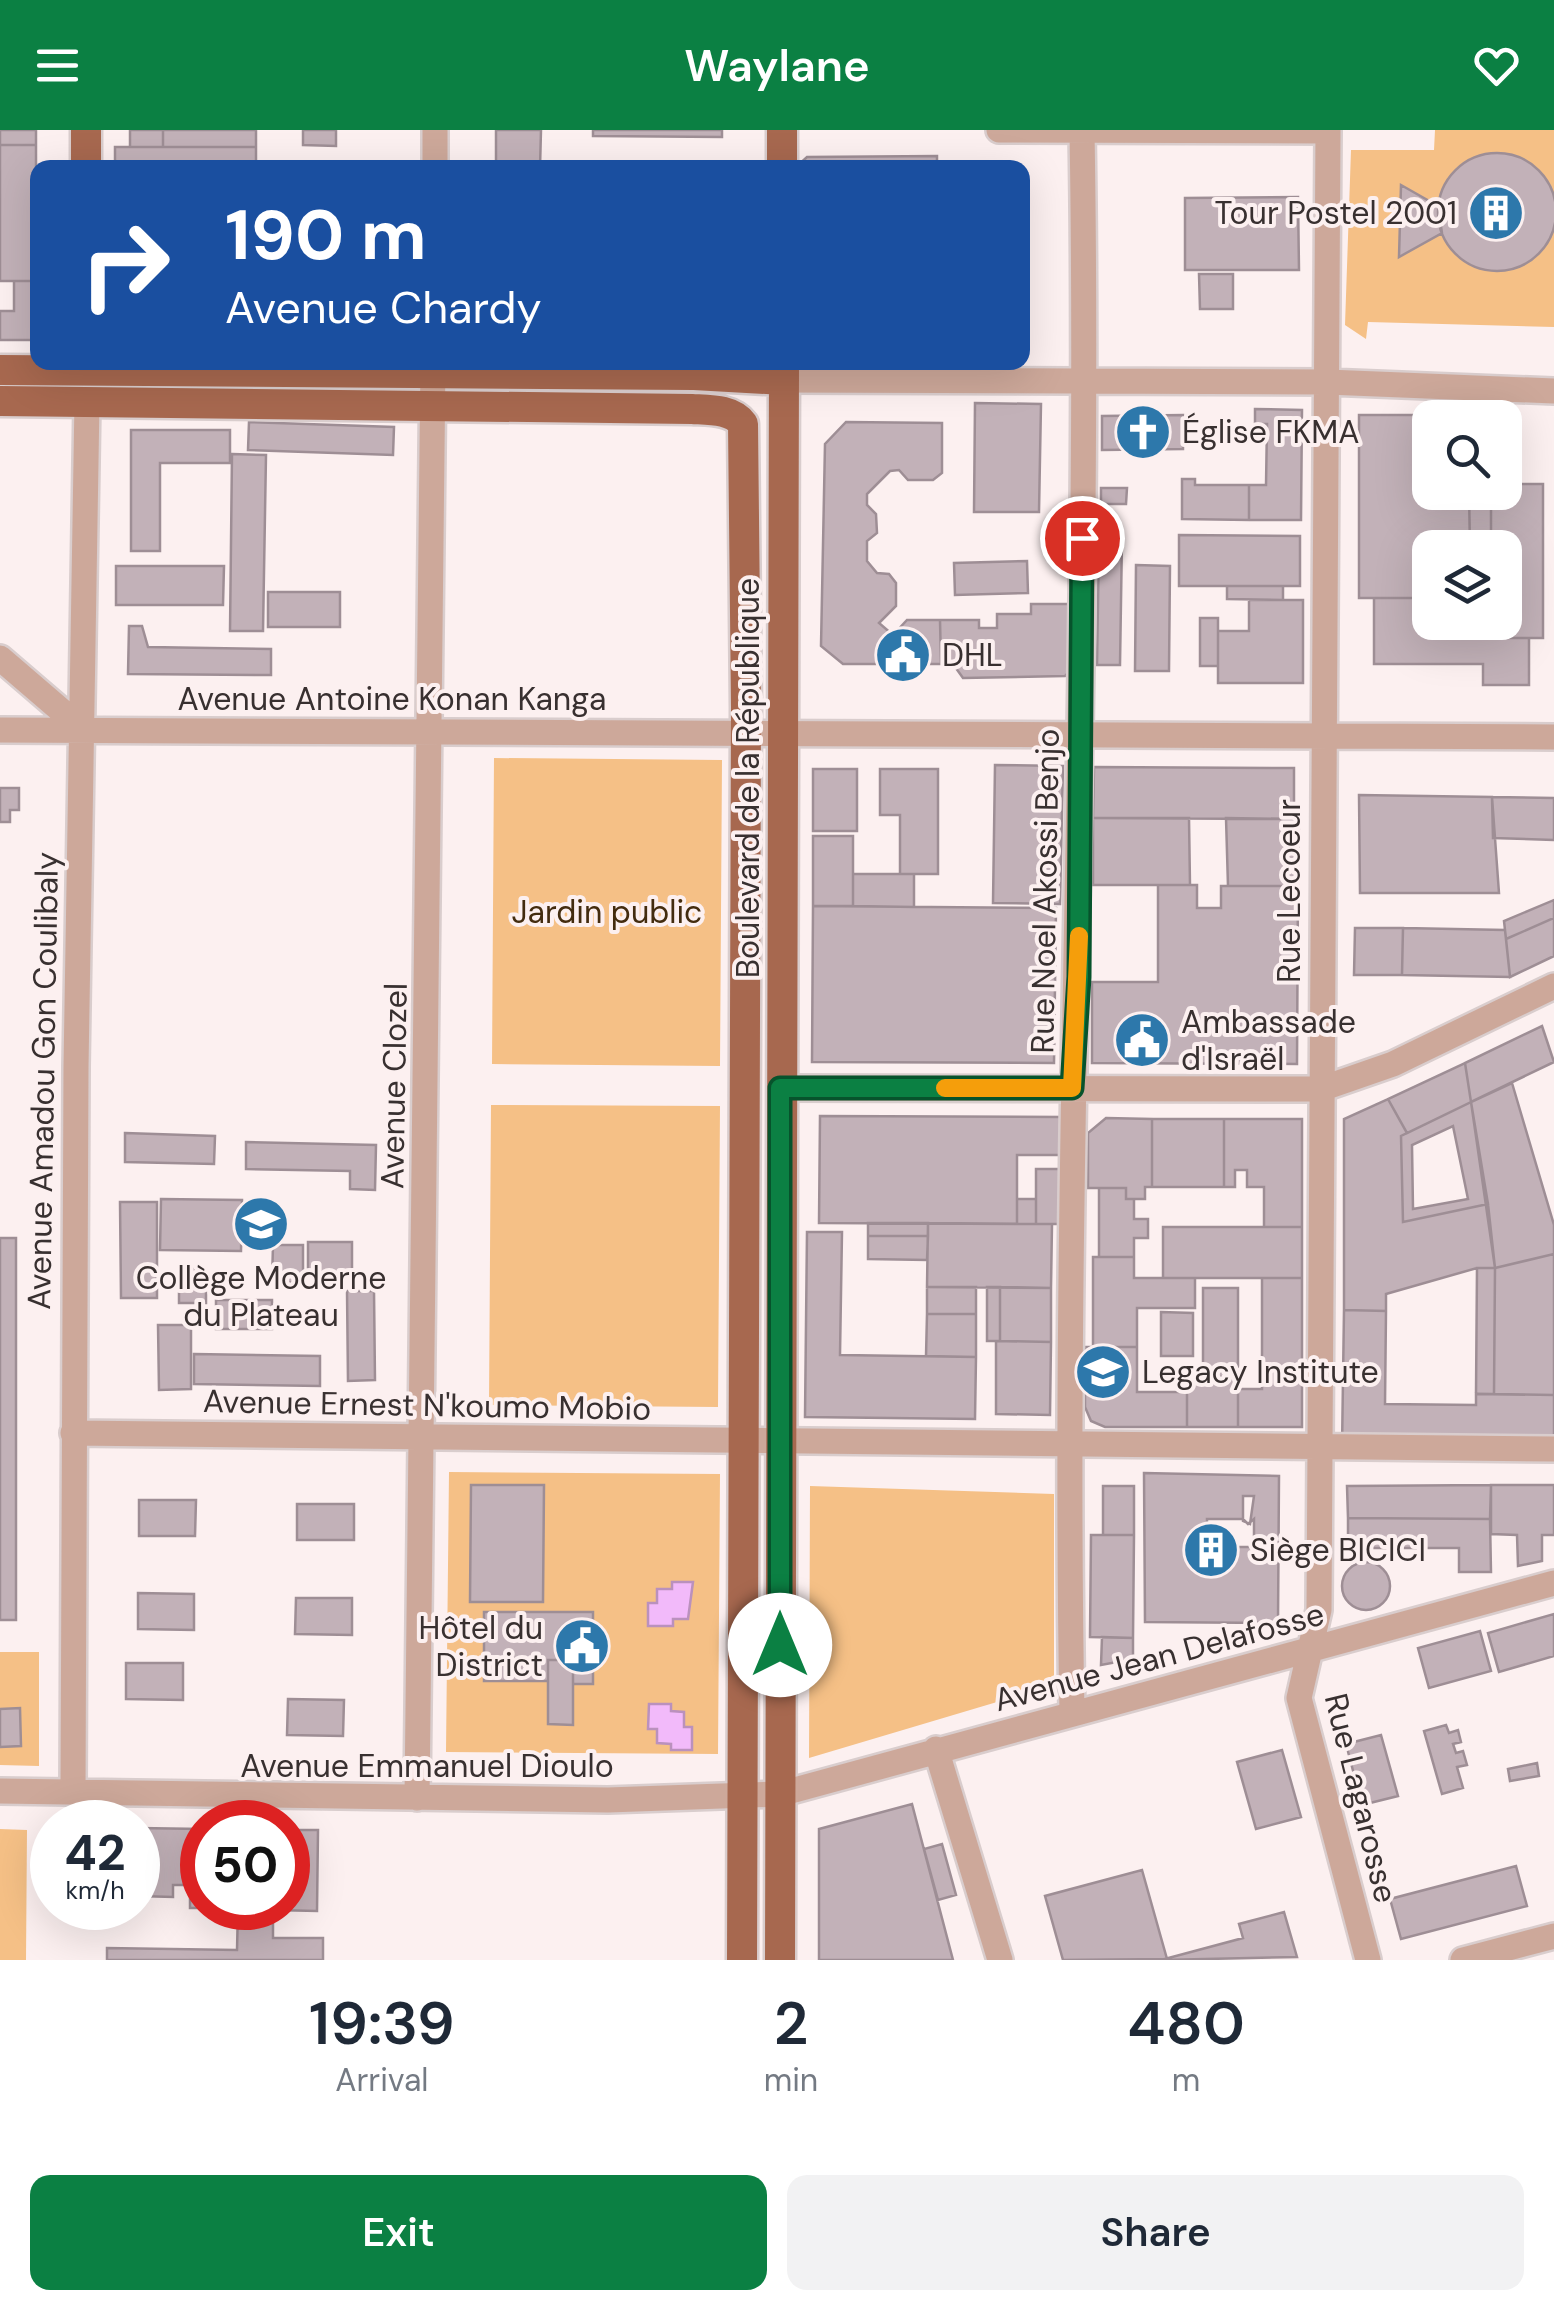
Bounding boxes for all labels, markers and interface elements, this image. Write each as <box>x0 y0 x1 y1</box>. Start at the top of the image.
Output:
text: Waylane <box>684 36 870 95</box>
icon: menu <box>30 38 85 93</box>
icon: heart <box>1469 38 1524 93</box>
building icon: Tour Postel 2001 <box>1466 183 1526 243</box>
text: 190 m <box>225 190 427 281</box>
place label: Tour Postel 2001 <box>1215 192 1457 234</box>
icon: right <box>60 200 190 330</box>
text: Avenue Chardy <box>225 278 542 337</box>
map controls <box>1412 400 1522 640</box>
button: search <box>1412 400 1522 510</box>
church icon: Église FKMA <box>1113 402 1173 462</box>
place label: Église FKMA <box>1182 411 1359 453</box>
pin <box>1040 496 1125 581</box>
icon: arrive <box>1055 511 1110 566</box>
button: layers <box>1412 530 1522 640</box>
street label: Boulevard de la République <box>727 578 769 978</box>
public building icon: DHL <box>873 625 933 685</box>
place label: DHL <box>942 634 1003 676</box>
street label: Avenue Antoine Konan Kanga <box>178 678 606 720</box>
street label: Rue Noel Akossi Benjo <box>1021 728 1069 1054</box>
street label: Rue Lecoeur <box>1268 799 1310 983</box>
street label: Avenue Amadou Gon Coulibaly <box>18 852 68 1310</box>
park label: Jardin public <box>512 891 702 933</box>
street label: Avenue Clozel <box>371 983 417 1189</box>
place label: Ambassade d'Israël <box>1181 1001 1356 1080</box>
public building icon: Ambassade d'Israël <box>1112 1010 1172 1070</box>
school or university icon: Collège Moderne du Plateau <box>231 1194 291 1254</box>
place label: Collège Moderne du Plateau <box>136 1257 386 1336</box>
school or university icon: Legacy Institute <box>1073 1342 1133 1402</box>
place label: Legacy Institute <box>1142 1351 1379 1393</box>
street label: Avenue Ernest N'koumo Mobio <box>203 1380 651 1430</box>
building icon: Siège BICICI <box>1181 1520 1241 1580</box>
place label: Siège BICICI <box>1250 1529 1426 1571</box>
position arrow <box>728 1593 832 1697</box>
street label: Avenue Jean Delafosse <box>989 1593 1329 1721</box>
place label: Hôtel du District <box>419 1607 543 1686</box>
public building icon: Hôtel du District <box>552 1616 612 1676</box>
street label: Rue Lagarosse <box>1315 1689 1407 1907</box>
street label: Avenue Emmanuel Dioulo <box>240 1745 614 1787</box>
speed limit sign: 50 <box>180 1800 310 1930</box>
text: 42 <box>64 1820 126 1886</box>
text: km/h <box>65 1874 125 1907</box>
text: 19:39 <box>309 1984 455 2063</box>
text: 2 <box>774 1984 808 2063</box>
text: 480 <box>1127 1984 1245 2063</box>
text: Arrival <box>335 2059 428 2101</box>
text: min <box>764 2059 818 2101</box>
text: m <box>1172 2059 1200 2101</box>
button: Exit <box>30 2175 767 2290</box>
button: Share <box>787 2175 1524 2290</box>

